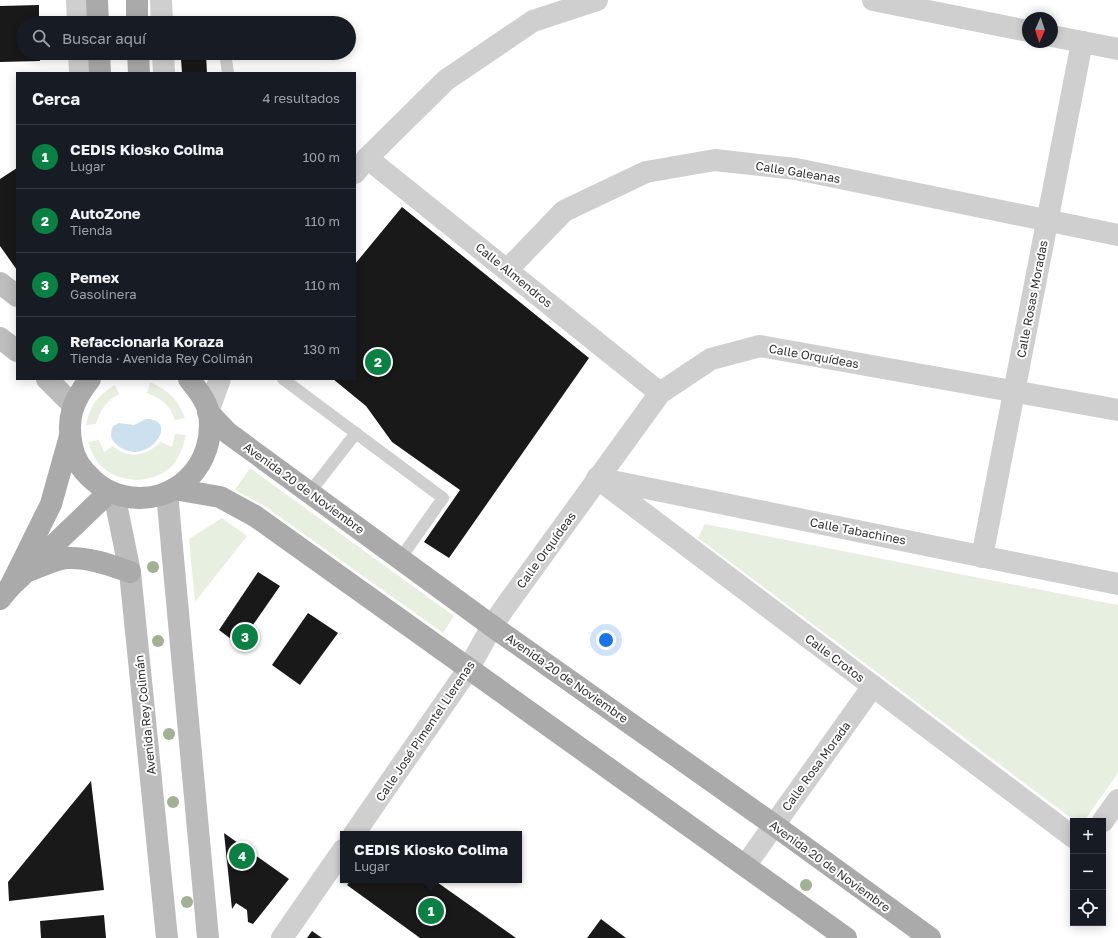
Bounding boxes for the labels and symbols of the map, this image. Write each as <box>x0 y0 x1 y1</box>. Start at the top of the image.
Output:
north arrow <box>1022 12 1058 48</box>
street label: Calle Galeanas <box>755 158 841 186</box>
street label: Calle Almendros <box>473 239 555 311</box>
street label: Calle Rosas Moradas <box>1013 239 1051 359</box>
street label: Calle Orquídeas <box>768 341 860 371</box>
pin: 2 <box>365 347 391 377</box>
street label: Avenida 20 de Noviembre <box>241 439 367 537</box>
street label: Calle Orquídeas <box>513 509 579 591</box>
street label: Calle Tabachines <box>809 514 907 548</box>
pin: 3 <box>232 622 258 652</box>
street label: Avenida 20 de Noviembre <box>503 630 631 726</box>
your location <box>596 630 616 650</box>
street label: Calle Crotos <box>802 631 868 685</box>
street label: Avenida Rey Colimán <box>131 654 159 776</box>
street label: Calle José Pimentel Llerenas <box>372 658 478 804</box>
street label: Calle Rosa Morada <box>779 718 853 814</box>
street label: Avenida 20 de Noviembre <box>767 817 893 915</box>
pin: 4 <box>229 841 255 871</box>
pin: 1 <box>418 896 444 926</box>

